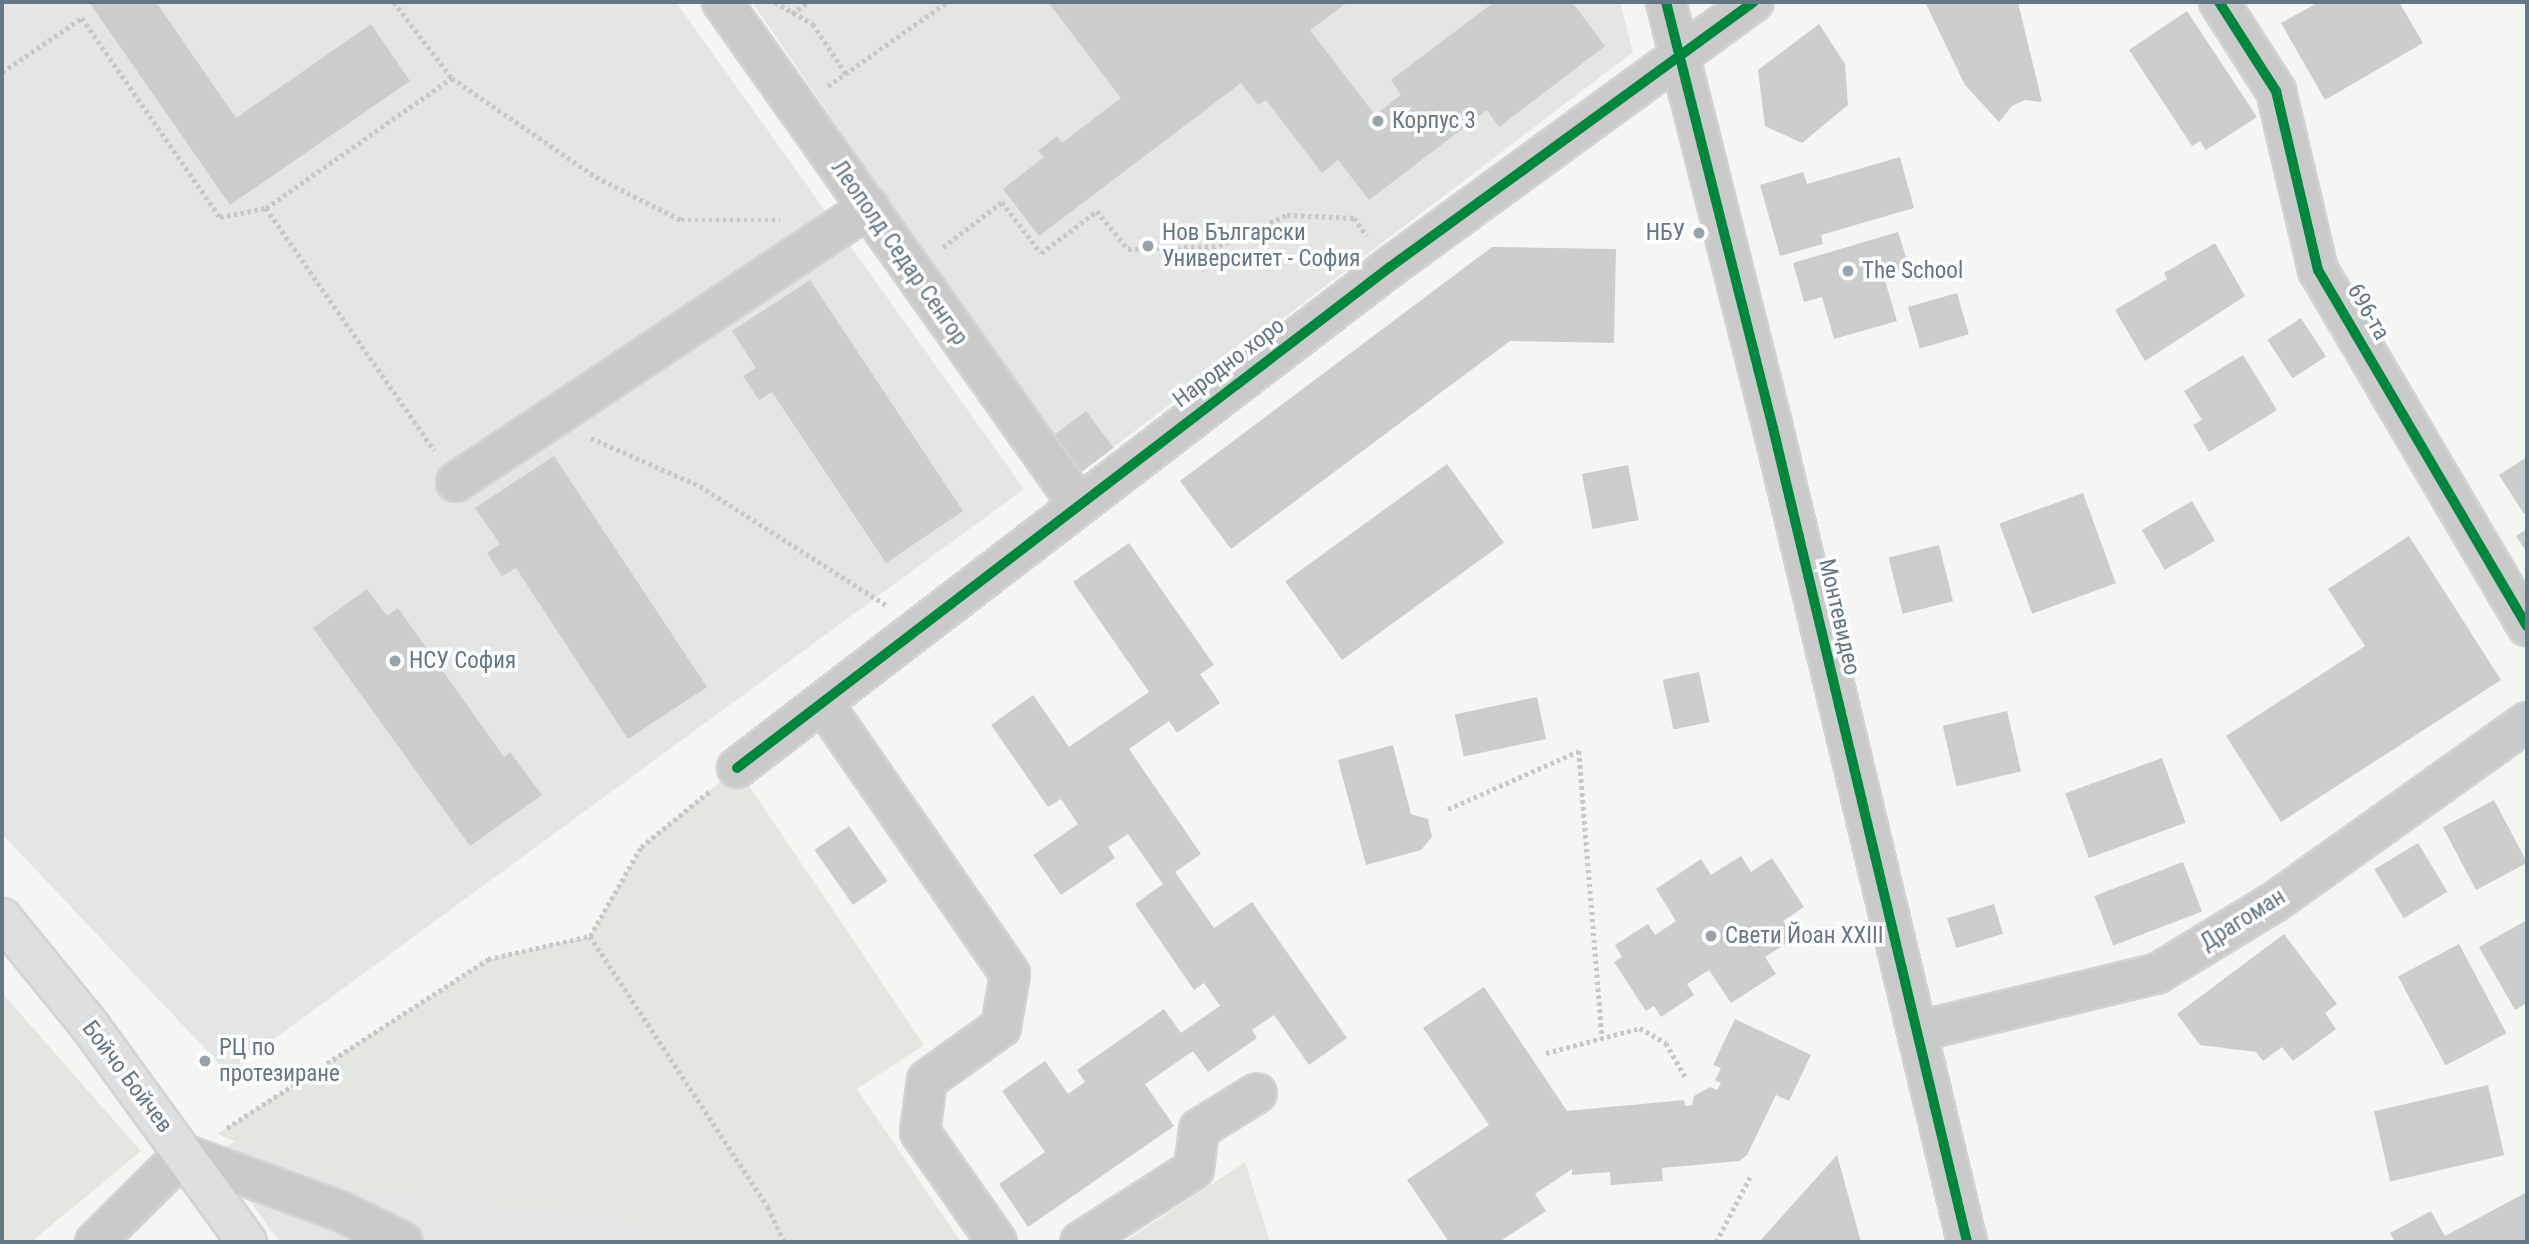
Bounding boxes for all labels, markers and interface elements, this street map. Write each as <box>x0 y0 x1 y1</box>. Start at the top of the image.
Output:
place label: Корпус 3 <box>1392 107 1476 135</box>
marker: Корпус 3 <box>1370 113 1386 129</box>
street label: Леополд Седар Сенгор <box>825 155 973 351</box>
place label: Нов Български Университет - София <box>1162 219 1360 273</box>
place label: НБУ <box>1646 219 1685 247</box>
marker: НБУ <box>1691 225 1707 241</box>
marker: Нов Български Университет - София <box>1140 238 1156 254</box>
place label: The School <box>1862 257 1963 285</box>
marker: The School <box>1840 263 1856 279</box>
street label: 696-та <box>2341 279 2395 345</box>
street label: Народно хоро <box>1168 312 1290 414</box>
street label: Монтевидео <box>1812 556 1866 678</box>
place label: НСУ София <box>409 647 516 675</box>
marker: НСУ София <box>387 653 403 669</box>
street label: Драгоман <box>2195 883 2291 957</box>
place label: Свети Йоан XXIII <box>1725 922 1883 950</box>
marker: Свети Йоан XXIII <box>1703 928 1719 944</box>
street label: Бойчо Бойчев <box>76 1016 178 1138</box>
place label: РЦ по протезиране <box>219 1034 340 1088</box>
marker: РЦ по протезиране <box>197 1053 213 1069</box>

